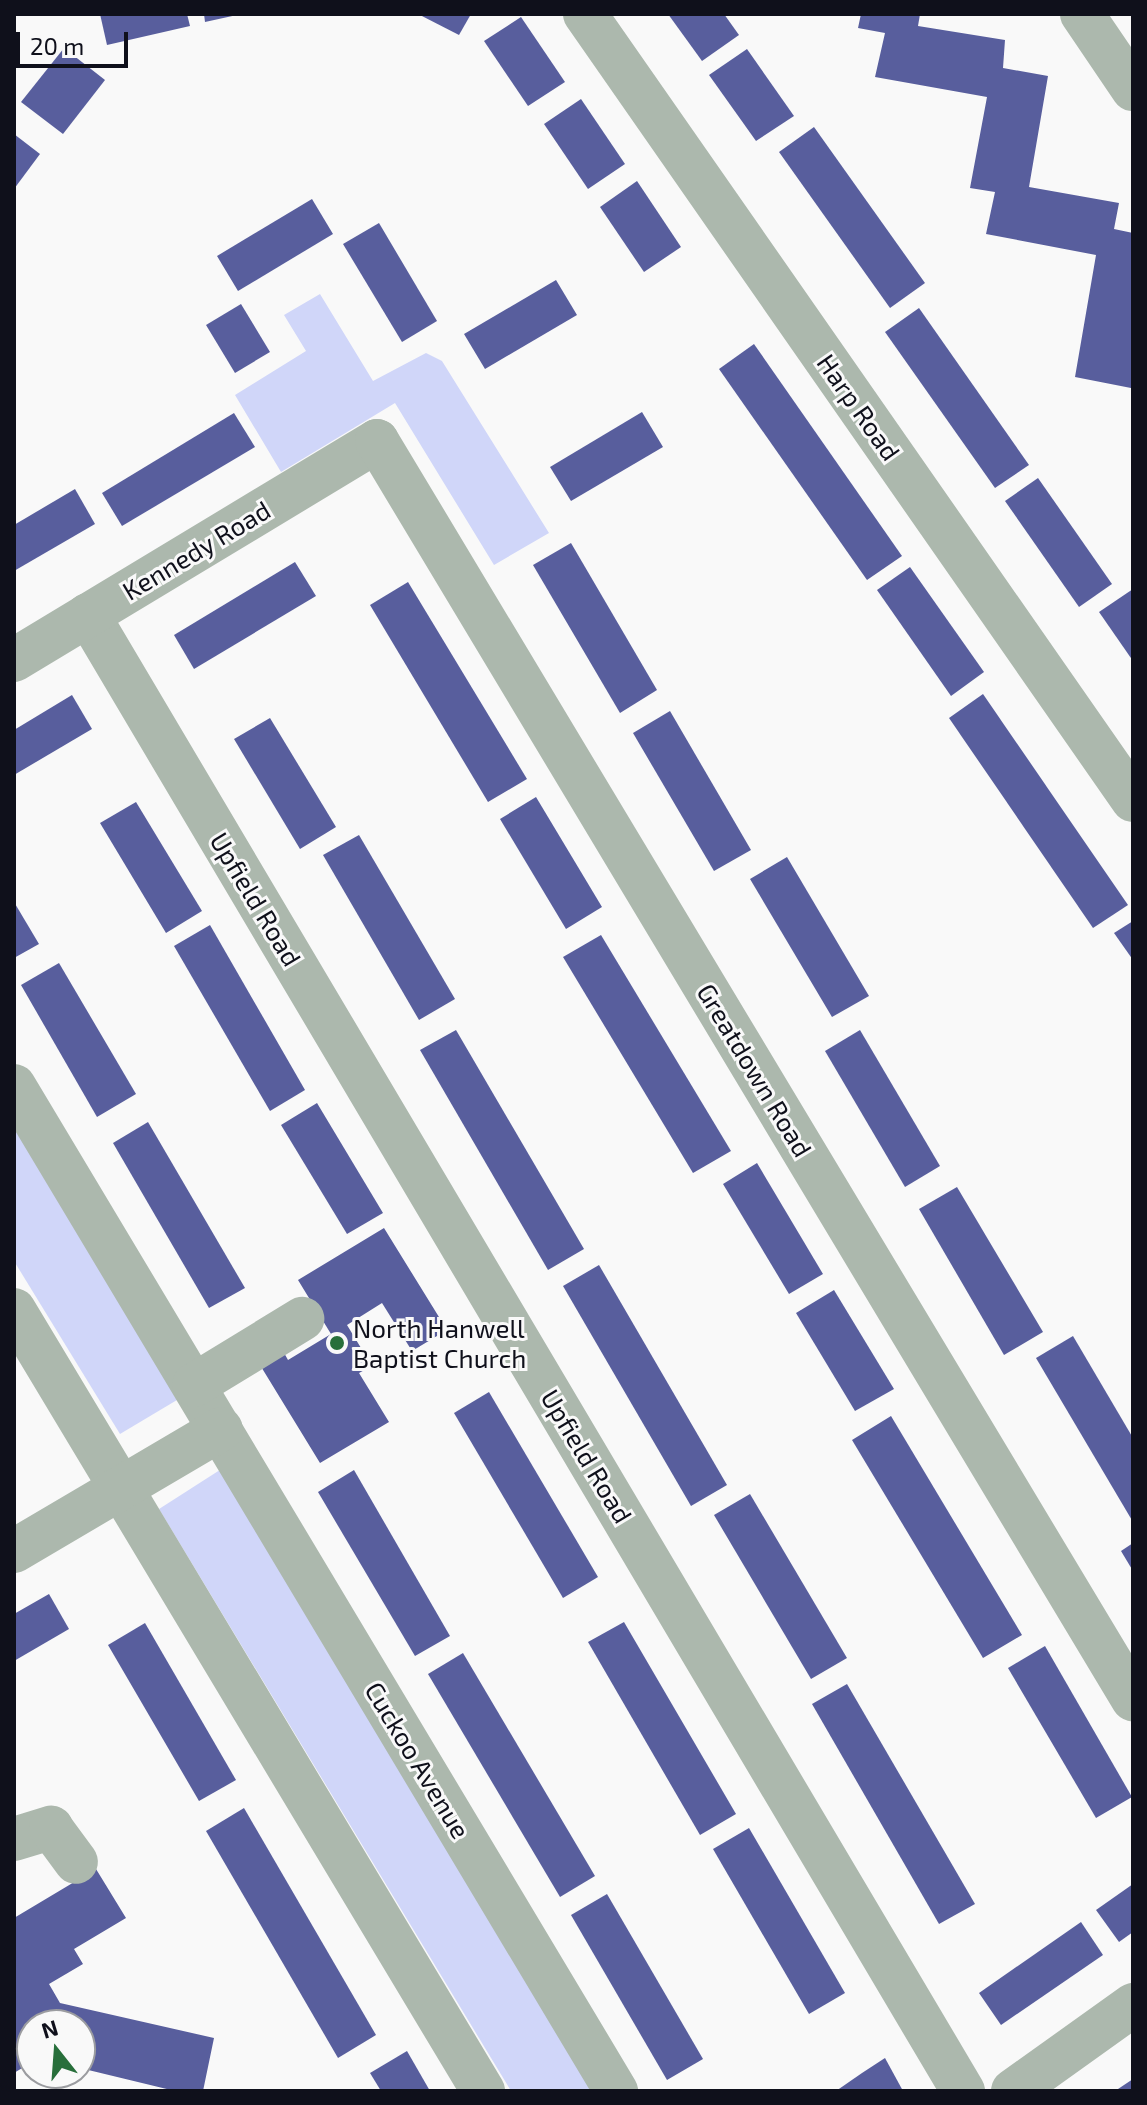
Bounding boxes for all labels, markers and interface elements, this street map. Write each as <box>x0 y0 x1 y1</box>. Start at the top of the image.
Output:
scale bar <box>20 16 132 66</box>
text: 20 m <box>30 31 84 60</box>
street label: Harp Road <box>811 348 907 466</box>
street label: Kennedy Road <box>116 493 276 607</box>
street label: Upfield Road <box>204 827 308 971</box>
street label: Greatdown Road <box>691 978 819 1162</box>
place label: North Hanwell Baptist Church <box>353 1312 526 1374</box>
marker: North Hanwell Baptist Church <box>328 1334 346 1352</box>
street label: Upfield Road <box>535 1384 639 1528</box>
street label: Cuckoo Avenue <box>359 1676 477 1844</box>
north arrow <box>16 2009 96 2089</box>
text: N <box>38 2013 61 2043</box>

